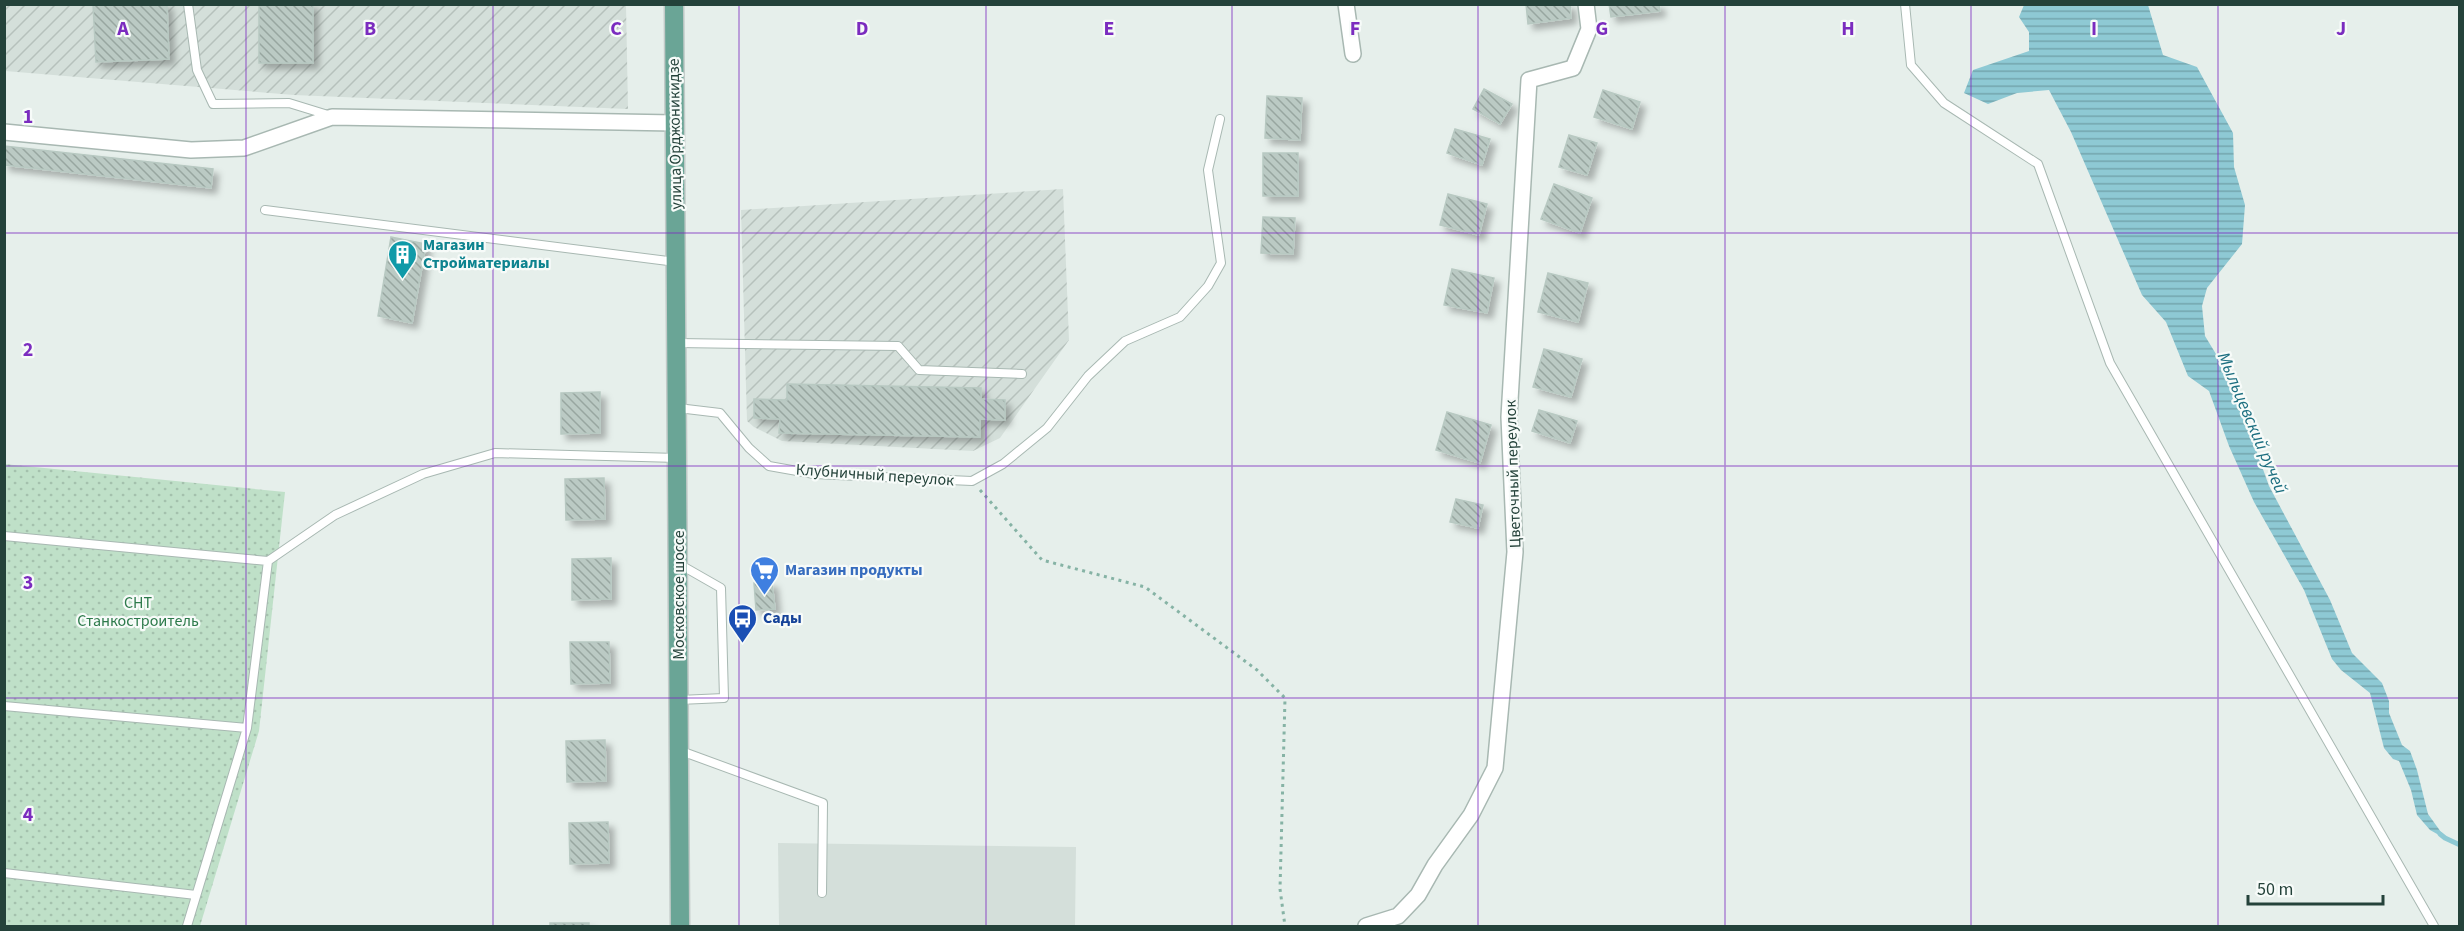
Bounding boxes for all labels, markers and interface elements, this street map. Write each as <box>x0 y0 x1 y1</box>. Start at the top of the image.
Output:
text: A <box>116 15 129 43</box>
text: B <box>364 15 376 43</box>
text: C <box>610 15 622 43</box>
text: D <box>856 15 868 43</box>
text: E <box>1104 15 1114 43</box>
text: F <box>1350 15 1360 43</box>
text: G <box>1596 15 1608 43</box>
text: H <box>1841 15 1855 43</box>
text: I <box>2091 15 2097 43</box>
text: J <box>2336 15 2346 43</box>
street label: улица Орджоникидзе <box>663 58 687 210</box>
text: 1 <box>23 103 33 131</box>
place label: Магазин Стройматериалы <box>423 234 549 274</box>
building icon: Магазин Стройматериалы <box>386 238 418 280</box>
text: 2 <box>23 336 33 364</box>
water label: Мыльцевский ручей <box>2211 348 2293 498</box>
street label: Цветочный переулок <box>1499 399 1527 549</box>
street label: Клубничный переулок <box>795 458 955 492</box>
street label: Московское шоссе <box>668 530 690 660</box>
supermarket icon: Магазин продукты <box>748 554 780 596</box>
place label: Магазин продукты <box>785 559 923 581</box>
text: 3 <box>23 569 33 597</box>
park label: СНТ Станкостроитель <box>77 592 199 632</box>
bus stop icon: Сады <box>726 602 758 644</box>
place label: Сады <box>763 607 802 629</box>
text: 4 <box>23 801 34 829</box>
scale bar <box>2248 868 2383 906</box>
text: 50 m <box>2257 877 2293 902</box>

